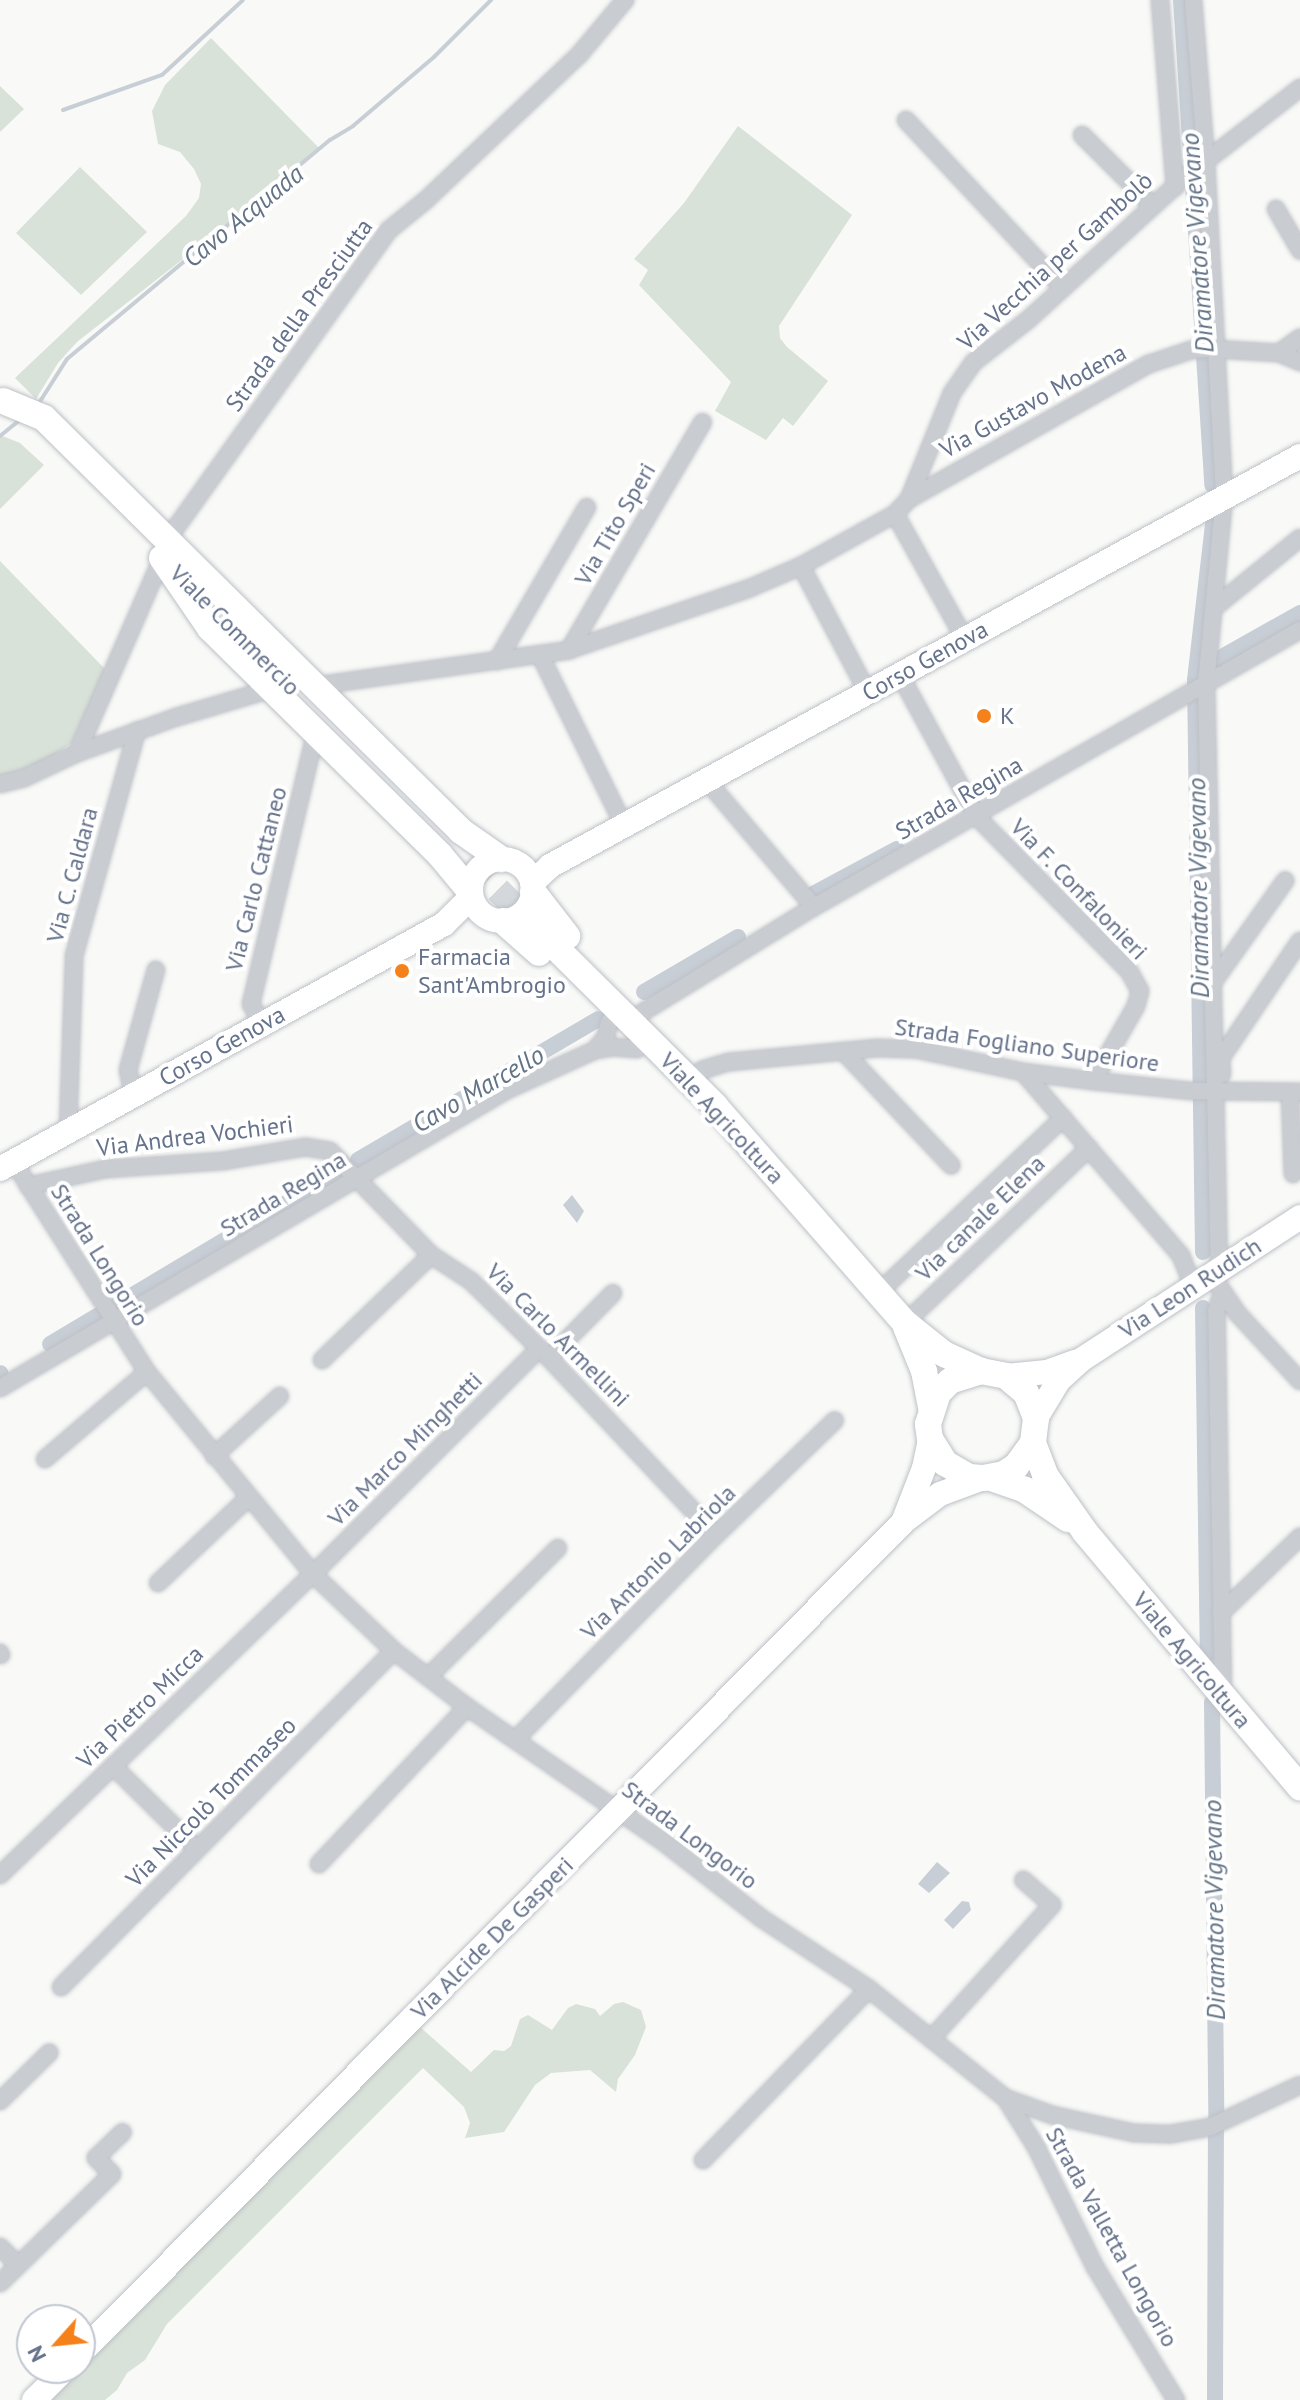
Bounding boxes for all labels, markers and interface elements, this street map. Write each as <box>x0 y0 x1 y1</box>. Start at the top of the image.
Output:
water label: Diramatore Vigevano <box>1174 131 1220 355</box>
water label: Cavo Acquada <box>176 158 310 274</box>
street label: Via Vecchia per Gambolò <box>951 166 1159 356</box>
street label: Strada della Presciutta <box>219 213 379 417</box>
street label: Via Gustavo Modena <box>935 338 1131 464</box>
street label: Via Tito Speri <box>568 457 662 591</box>
street label: Viale Commercio <box>164 559 306 701</box>
street label: Corso Genova <box>857 615 993 707</box>
place label: K <box>1000 702 1015 730</box>
marker: K <box>975 707 993 725</box>
street label: Strada Regina <box>890 750 1028 846</box>
water label: Diramatore Vigevano <box>1180 777 1216 999</box>
street label: Via Carlo Cattaneo <box>219 784 293 974</box>
street label: Via C. Caldara <box>40 803 104 947</box>
street label: Via F. Confalonieri <box>1004 812 1154 966</box>
place label: Farmacia Sant'Ambrogio <box>418 943 566 999</box>
marker: Farmacia Sant'Ambrogio <box>393 962 411 980</box>
street label: Corso Genova <box>154 1000 290 1092</box>
street label: Strada Fogliano Superiore <box>893 1012 1161 1078</box>
water label: Cavo Marcello <box>407 1039 549 1139</box>
street label: Viale Agricoltura <box>653 1046 791 1190</box>
street label: Via Andrea Vochieri <box>94 1110 296 1162</box>
street label: Strada Regina <box>215 1145 351 1243</box>
street label: Via canale Elena <box>909 1149 1051 1287</box>
street label: Strada Longorio <box>45 1179 155 1331</box>
street label: Via Leon Rudich <box>1113 1231 1267 1345</box>
street label: Via Carlo Armellini <box>480 1257 636 1413</box>
street label: Via Marco Minghetti <box>322 1366 488 1532</box>
street label: Via Antonio Labriola <box>574 1478 742 1646</box>
street label: Viale Agricoltura <box>1126 1586 1258 1734</box>
street label: Via Pietro Micca <box>71 1640 209 1774</box>
street label: Via Niccolò Tommaseo <box>120 1711 302 1893</box>
street label: Strada Longorio <box>617 1775 763 1895</box>
water label: Diramatore Vigevano <box>1196 1799 1232 2021</box>
street label: Via Alcide De Gasperi <box>404 1850 580 2026</box>
street label: Strada Valletta Longorio <box>1039 2122 1185 2352</box>
north arrow <box>16 2304 96 2384</box>
text: N <box>21 2341 52 2367</box>

